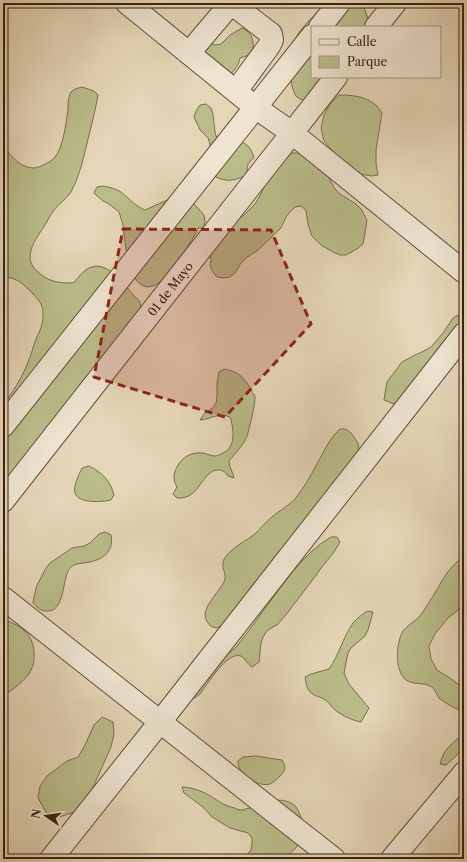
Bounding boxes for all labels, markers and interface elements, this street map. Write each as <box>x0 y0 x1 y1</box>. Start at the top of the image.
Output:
legend <box>311 26 441 78</box>
text: Calle <box>347 34 377 49</box>
text: Parque <box>347 54 388 69</box>
street label: 01 de Mayo <box>144 259 196 319</box>
north arrow <box>26 796 66 836</box>
text: N <box>28 807 44 820</box>

